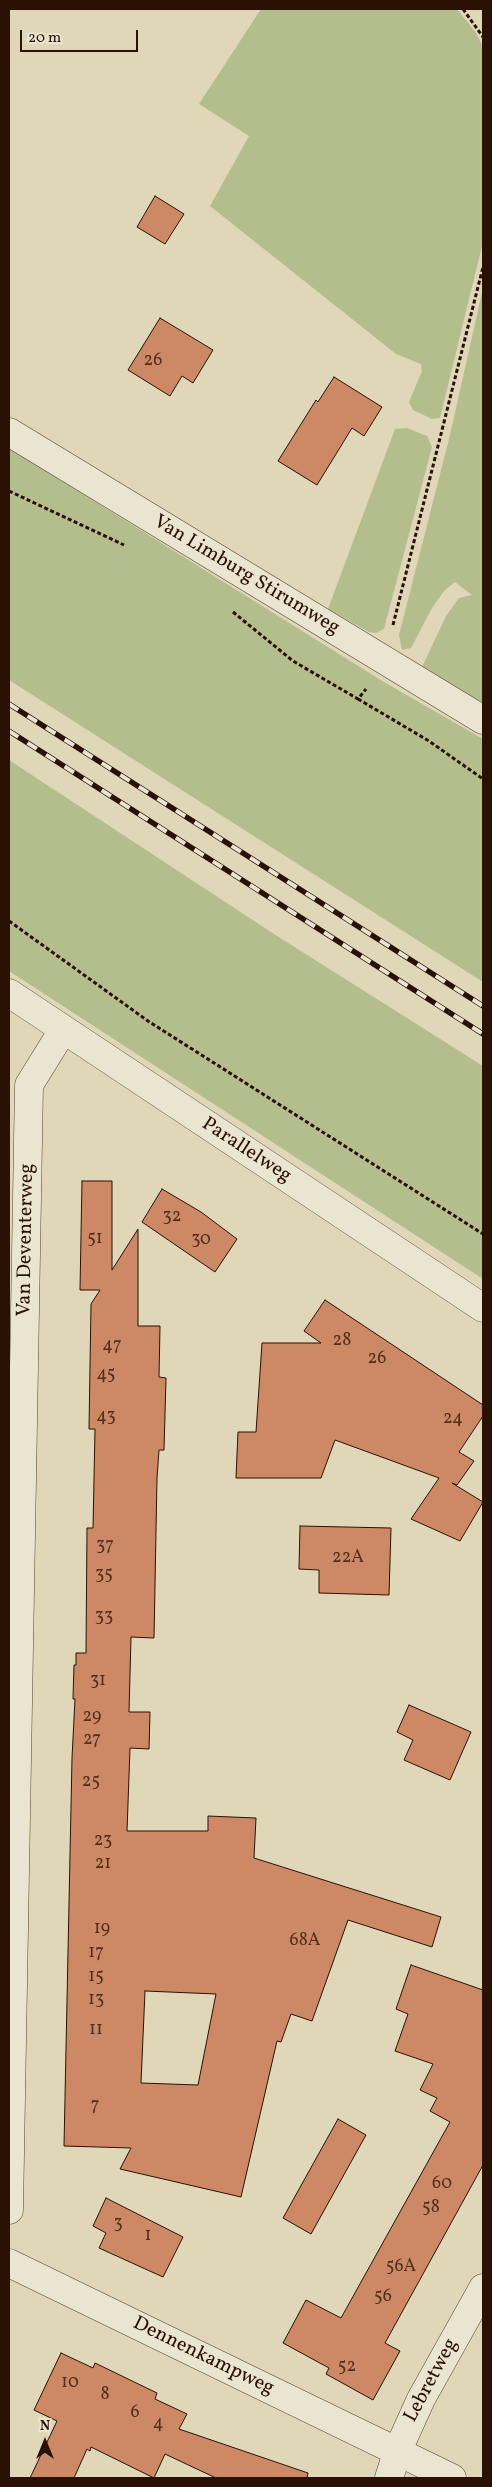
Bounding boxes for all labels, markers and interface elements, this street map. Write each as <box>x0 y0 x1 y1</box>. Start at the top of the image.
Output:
scale bar <box>22 20 140 52</box>
text: 20 m <box>28 28 61 49</box>
house number: 26 <box>144 351 162 373</box>
street label: Van Limburg Stirumweg <box>148 511 344 641</box>
street label: Parallelweg <box>197 1113 295 1189</box>
street label: Van Deventerweg <box>14 1163 40 1317</box>
house number: 32 <box>163 1207 181 1229</box>
house number: 51 <box>87 1229 103 1251</box>
house number: 30 <box>191 1230 211 1252</box>
house number: 28 <box>333 1331 351 1353</box>
house number: 47 <box>102 1336 122 1358</box>
house number: 26 <box>368 1349 386 1371</box>
house number: 45 <box>97 1365 115 1387</box>
house number: 43 <box>96 1407 116 1429</box>
house number: 24 <box>443 1409 463 1431</box>
house number: 37 <box>96 1536 114 1558</box>
house number: 22A <box>332 1548 364 1570</box>
house number: 35 <box>95 1565 113 1587</box>
house number: 33 <box>95 1607 113 1629</box>
house number: 31 <box>90 1671 106 1693</box>
house number: 29 <box>83 1707 101 1729</box>
house number: 27 <box>83 1730 101 1752</box>
house number: 25 <box>82 1772 100 1794</box>
house number: 23 <box>94 1831 112 1853</box>
house number: 21 <box>95 1854 111 1876</box>
house number: 19 <box>94 1919 110 1941</box>
house number: 68A <box>290 1931 320 1953</box>
house number: 17 <box>88 1943 104 1965</box>
house number: 15 <box>88 1967 104 1989</box>
house number: 13 <box>88 1990 104 2012</box>
house number: 11 <box>89 2020 103 2042</box>
house number: 7 <box>91 2096 99 2118</box>
house number: 60 <box>432 2174 452 2196</box>
house number: 58 <box>422 2198 440 2220</box>
house number: 3 <box>113 2214 123 2236</box>
house number: 1 <box>145 2226 151 2248</box>
house number: 56A <box>386 2257 416 2279</box>
house number: 56 <box>374 2287 392 2309</box>
street label: Dennenkampweg <box>128 2312 278 2402</box>
street label: Lebretweg <box>400 2335 464 2427</box>
house number: 52 <box>338 2357 356 2379</box>
house number: 10 <box>61 2373 79 2395</box>
house number: 8 <box>100 2385 110 2407</box>
house number: 6 <box>130 2403 140 2425</box>
house number: 4 <box>153 2414 163 2436</box>
north arrow <box>20 2417 70 2467</box>
text: N <box>40 2417 50 2436</box>

